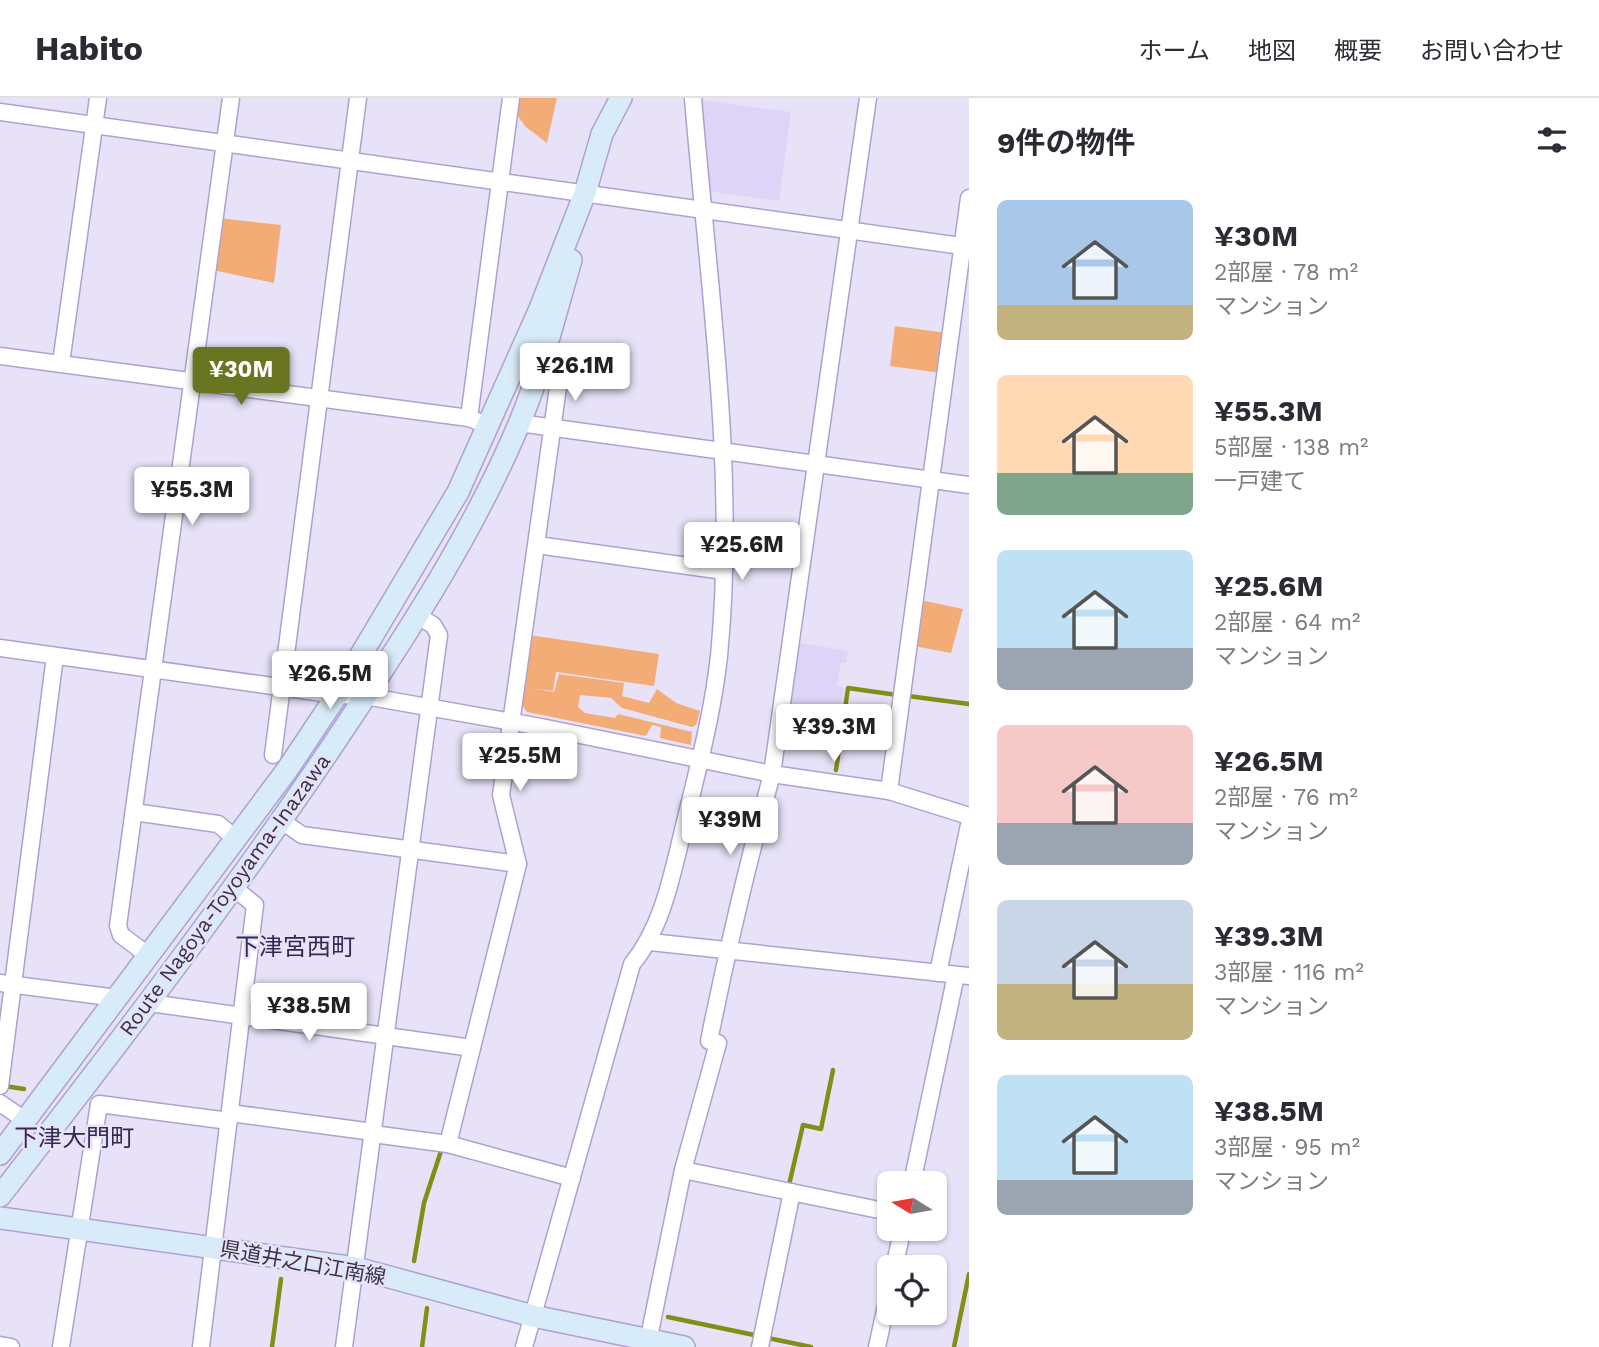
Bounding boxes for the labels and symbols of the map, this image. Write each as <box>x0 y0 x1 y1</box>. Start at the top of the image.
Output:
pin: ¥26.1M <box>518 344 632 403</box>
pin: ¥30M <box>200 348 282 407</box>
pin: ¥55.3M <box>135 468 249 527</box>
pin: ¥25.6M <box>685 522 799 582</box>
pin: ¥26.5M <box>273 652 387 711</box>
pin: ¥39.3M <box>777 704 891 764</box>
pin: ¥25.5M <box>463 734 577 793</box>
street label: Route Nagoya-Toyoyama-Inazawa <box>114 749 335 1041</box>
pin: ¥39M <box>689 798 771 857</box>
district label: 下津宮西町 <box>235 933 355 961</box>
pin: ¥38.5M <box>252 984 366 1043</box>
district label: 下津大門町 <box>14 1124 134 1152</box>
north arrow <box>877 1171 947 1241</box>
street label: 県道井之口江南線 <box>218 1236 388 1289</box>

